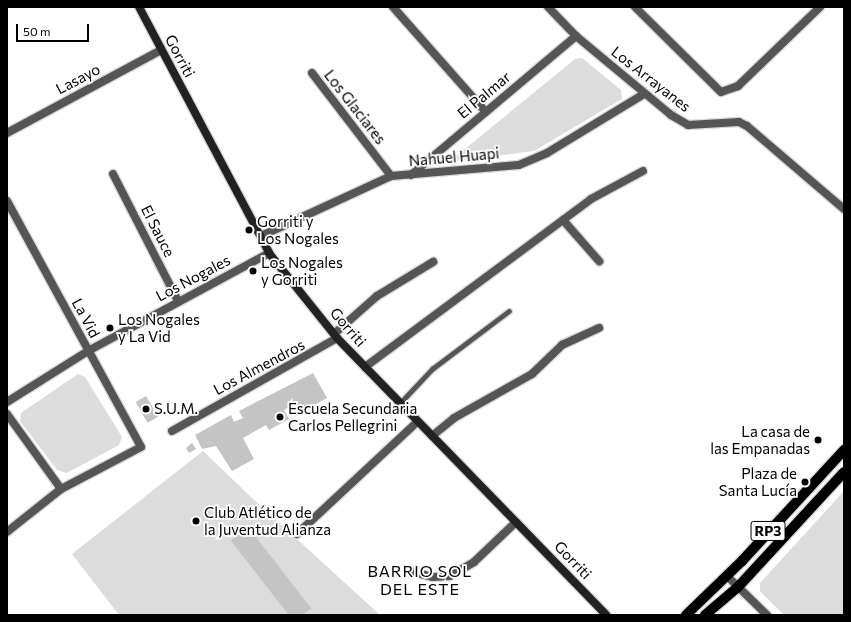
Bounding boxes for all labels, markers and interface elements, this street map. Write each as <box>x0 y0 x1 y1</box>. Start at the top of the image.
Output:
scale bar <box>18 16 91 42</box>
text: 50 m <box>23 24 51 38</box>
street label: Gorriti <box>161 32 199 80</box>
street label: Los Arrayanes <box>608 42 694 116</box>
street label: Lasayo <box>53 60 103 98</box>
street label: Los Glaciares <box>320 66 390 148</box>
street label: El Palmar <box>454 68 514 122</box>
street label: Nahuel Huapi <box>408 144 500 170</box>
street label: El Sauce <box>137 202 179 260</box>
place label: Gorriti y Los Nogales <box>257 212 339 247</box>
marker: Gorriti y Los Nogales <box>244 225 254 235</box>
street label: Los Nogales <box>153 251 233 305</box>
place label: Los Nogales y Gorriti <box>261 253 343 288</box>
marker: Los Nogales y Gorriti <box>248 266 258 276</box>
street label: La Vid <box>68 295 104 341</box>
street label: Gorriti <box>326 304 370 350</box>
place label: Los Nogales y La Vid <box>118 310 200 345</box>
marker: Los Nogales y La Vid <box>105 323 115 333</box>
street label: Los Almendros <box>210 335 308 399</box>
place label: Escuela Secundaria Carlos Pellegrini <box>288 399 417 434</box>
place label: S.U.M. <box>154 400 198 418</box>
marker: S.U.M. <box>141 404 151 414</box>
marker: Escuela Secundaria Carlos Pellegrini <box>275 412 285 422</box>
place label: La casa de las Empanadas <box>710 422 810 457</box>
marker: La casa de las Empanadas <box>813 435 823 445</box>
place label: Plaza de Santa Lucía <box>719 464 797 499</box>
marker: Plaza de Santa Lucía <box>800 477 810 487</box>
place label: Club Atlético de la Juventud Alianza <box>204 503 331 538</box>
marker: Club Atlético de la Juventud Alianza <box>191 516 201 526</box>
road number: RP3 <box>750 519 786 543</box>
street label: Gorriti <box>551 537 595 583</box>
district label: BARRIO SOL DEL ESTE <box>368 561 472 599</box>

